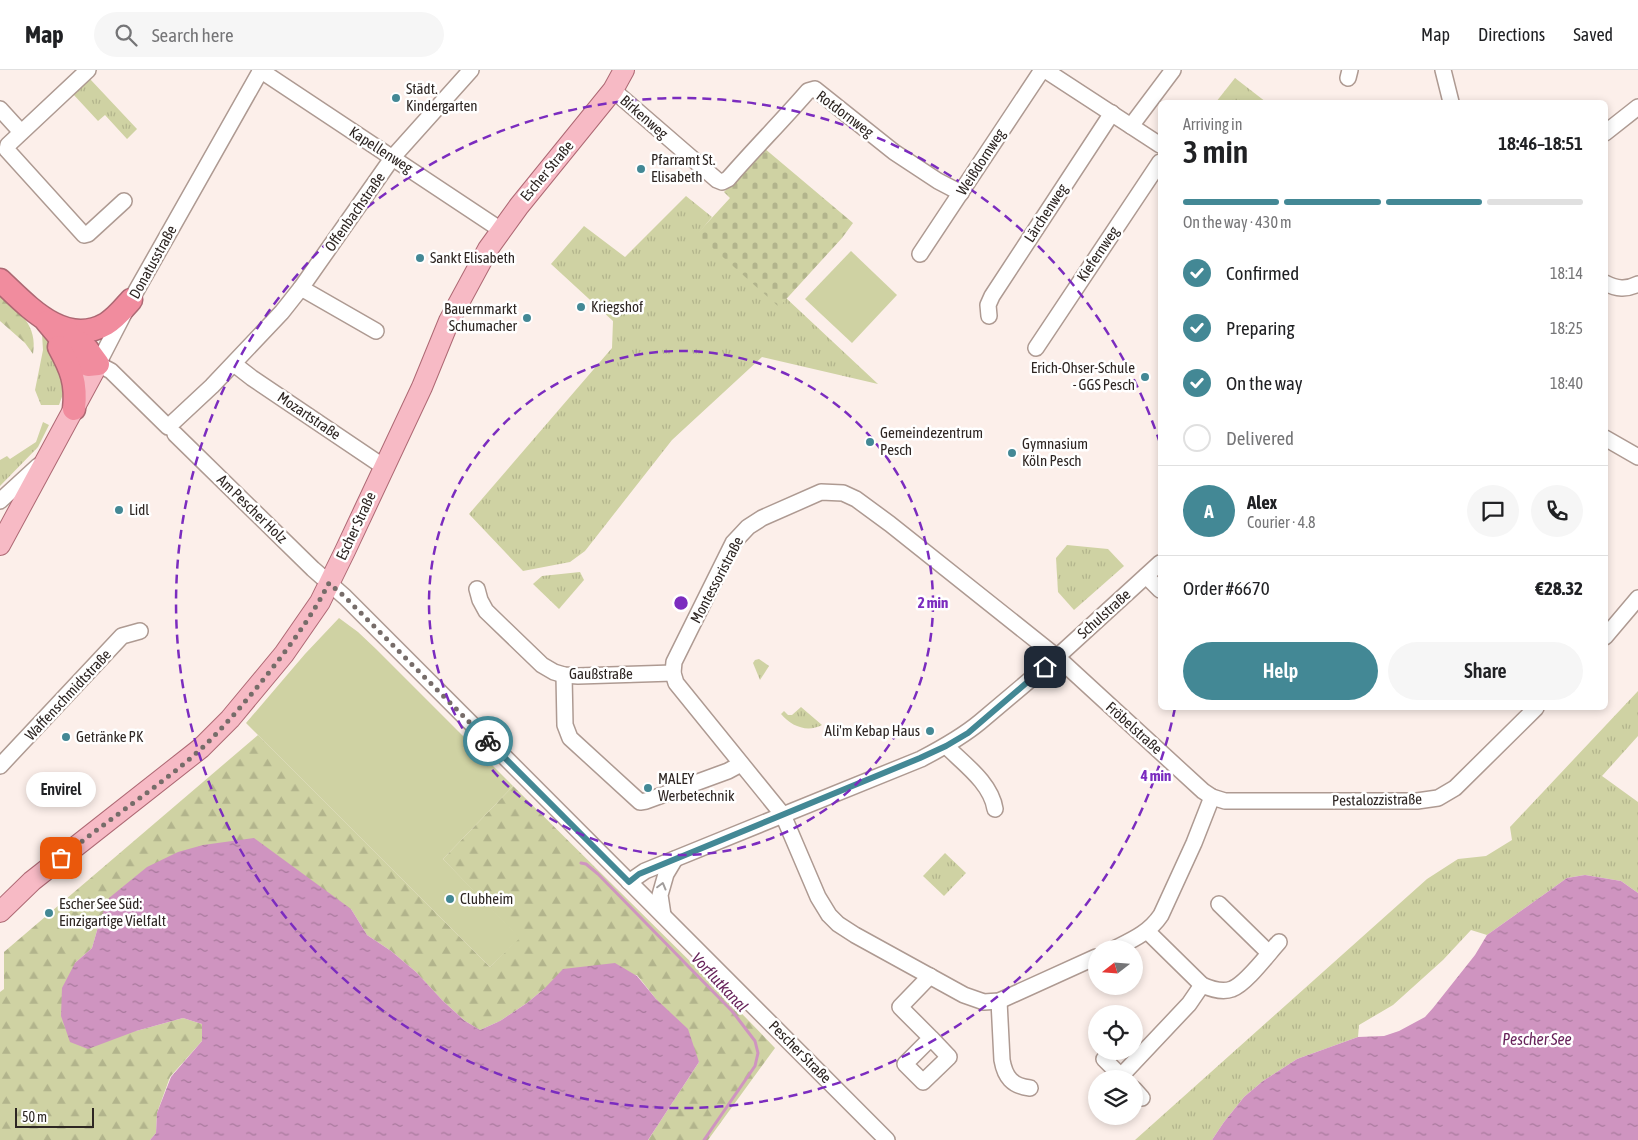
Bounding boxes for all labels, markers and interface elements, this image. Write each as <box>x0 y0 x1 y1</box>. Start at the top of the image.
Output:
search box <box>94 12 444 57</box>
text: Map <box>25 21 64 48</box>
icon: search <box>112 21 140 49</box>
text: Search here <box>152 24 234 46</box>
text: Map <box>1421 24 1450 45</box>
text: Directions <box>1478 24 1545 45</box>
text: Saved <box>1573 24 1613 45</box>
place label: Städt. Kindergarten <box>406 80 478 114</box>
street label: Rotdornweg <box>814 87 877 141</box>
street label: Birkenweg <box>617 91 672 142</box>
marker: Städt. Kindergarten <box>390 92 402 104</box>
text: Arriving in <box>1183 115 1243 133</box>
street label: Kapellenweg <box>346 123 417 177</box>
street label: Weißdornweg <box>953 125 1009 198</box>
text: 18:46–18:51 <box>1498 132 1583 154</box>
text: 3 min <box>1183 133 1248 170</box>
street label: Escher Straße <box>517 137 577 204</box>
place label: Pfarramt St. Elisabeth <box>651 151 716 185</box>
marker: Pfarramt St. Elisabeth <box>635 163 647 175</box>
street label: Offenbachstraße <box>321 169 388 254</box>
street label: Lärchenweg <box>1020 180 1071 245</box>
text: On the way · 430 m <box>1183 213 1292 231</box>
street label: Donatusstraße <box>125 222 180 301</box>
street label: Kiefernweg <box>1073 223 1122 284</box>
place label: Sankt Elisabeth <box>430 249 515 266</box>
marker: Sankt Elisabeth <box>414 252 426 264</box>
icon: check <box>1183 259 1211 287</box>
text: Confirmed <box>1226 262 1299 284</box>
text: 18:14 <box>1550 264 1583 282</box>
place label: Kriegshof <box>591 298 643 315</box>
place label: Bauernmarkt Schumacher <box>444 300 518 334</box>
marker: Kriegshof <box>575 301 587 313</box>
marker: Bauernmarkt Schumacher <box>521 312 533 324</box>
icon: check <box>1183 314 1211 342</box>
text: Preparing <box>1226 317 1295 339</box>
text: 18:25 <box>1550 319 1583 337</box>
place label: Erich-Ohser-Schule - GGS Pesch <box>1031 359 1135 393</box>
icon: check <box>1183 369 1211 397</box>
marker: Erich-Ohser-Schule - GGS Pesch <box>1139 371 1151 383</box>
text: On the way <box>1226 372 1303 394</box>
text: 18:40 <box>1550 374 1583 392</box>
street label: Mozartstraße <box>274 388 344 443</box>
place label: Gemeindezentrum Pesch <box>880 424 983 458</box>
text: Delivered <box>1226 427 1294 449</box>
place label: Gymnasium Köln Pesch <box>1022 435 1088 469</box>
marker: Gemeindezentrum Pesch <box>864 436 876 448</box>
marker: Gymnasium Köln Pesch <box>1006 447 1018 459</box>
street label: Am Pescher Holz <box>214 471 291 547</box>
button: chat <box>1467 485 1519 537</box>
button: phone <box>1531 485 1583 537</box>
street label: Escher Straße <box>332 489 379 563</box>
text: Alex <box>1247 491 1277 513</box>
text: A <box>1204 500 1214 522</box>
place label: Lidl <box>129 501 149 518</box>
marker: Lidl <box>113 504 125 516</box>
text: Courier · 4.8 <box>1247 513 1316 531</box>
street label: Montessoristraße <box>687 533 747 626</box>
text: Order #6670 <box>1183 577 1270 599</box>
text: €28.32 <box>1535 577 1583 599</box>
street label: Schulstraße <box>1074 585 1134 642</box>
centre of rings <box>672 594 690 612</box>
text: 2 min <box>918 594 948 611</box>
button: Help <box>1183 642 1378 700</box>
button: Share <box>1388 642 1583 700</box>
street label: Waffenschmidtstraße <box>21 646 114 744</box>
pin <box>1024 646 1066 688</box>
icon: home <box>1031 653 1059 681</box>
street label: Gaußstraße <box>569 665 633 682</box>
street label: Fröbelstraße <box>1103 698 1166 757</box>
courier <box>463 716 513 766</box>
place label: Ali'm Kebap Haus <box>825 722 920 739</box>
marker: Ali'm Kebap Haus <box>924 725 936 737</box>
icon: bike <box>474 727 502 755</box>
place label: Getränke PK <box>76 728 144 745</box>
marker: Getränke PK <box>60 731 72 743</box>
text: 4 min <box>1140 767 1171 784</box>
place label: MALEY Werbetechnik <box>658 770 735 804</box>
callout: Envirel <box>26 773 96 808</box>
text: Envirel <box>40 780 82 798</box>
marker: MALEY Werbetechnik <box>642 782 654 794</box>
street label: Pestalozzistraße <box>1332 790 1422 809</box>
pin <box>40 837 82 879</box>
icon: bag <box>47 844 75 872</box>
one-way arrow <box>656 881 667 890</box>
place label: Clubheim <box>460 890 513 907</box>
marker: Clubheim <box>444 893 456 905</box>
place label: Escher See Süd: Einzigartige Vielfalt <box>59 895 166 929</box>
marker: Escher See Süd: Einzigartige Vielfalt <box>43 907 55 919</box>
north arrow <box>1088 940 1142 995</box>
map controls <box>1088 940 1143 1125</box>
water label: Vorflutkanal <box>688 949 752 1015</box>
button: locate <box>1088 1005 1143 1060</box>
street label: Pescher Straße <box>766 1017 835 1086</box>
water label: Pescher See <box>1502 1030 1572 1048</box>
button: layers <box>1088 1070 1143 1125</box>
scale bar <box>15 1105 94 1128</box>
text: 50 m <box>22 1109 47 1125</box>

